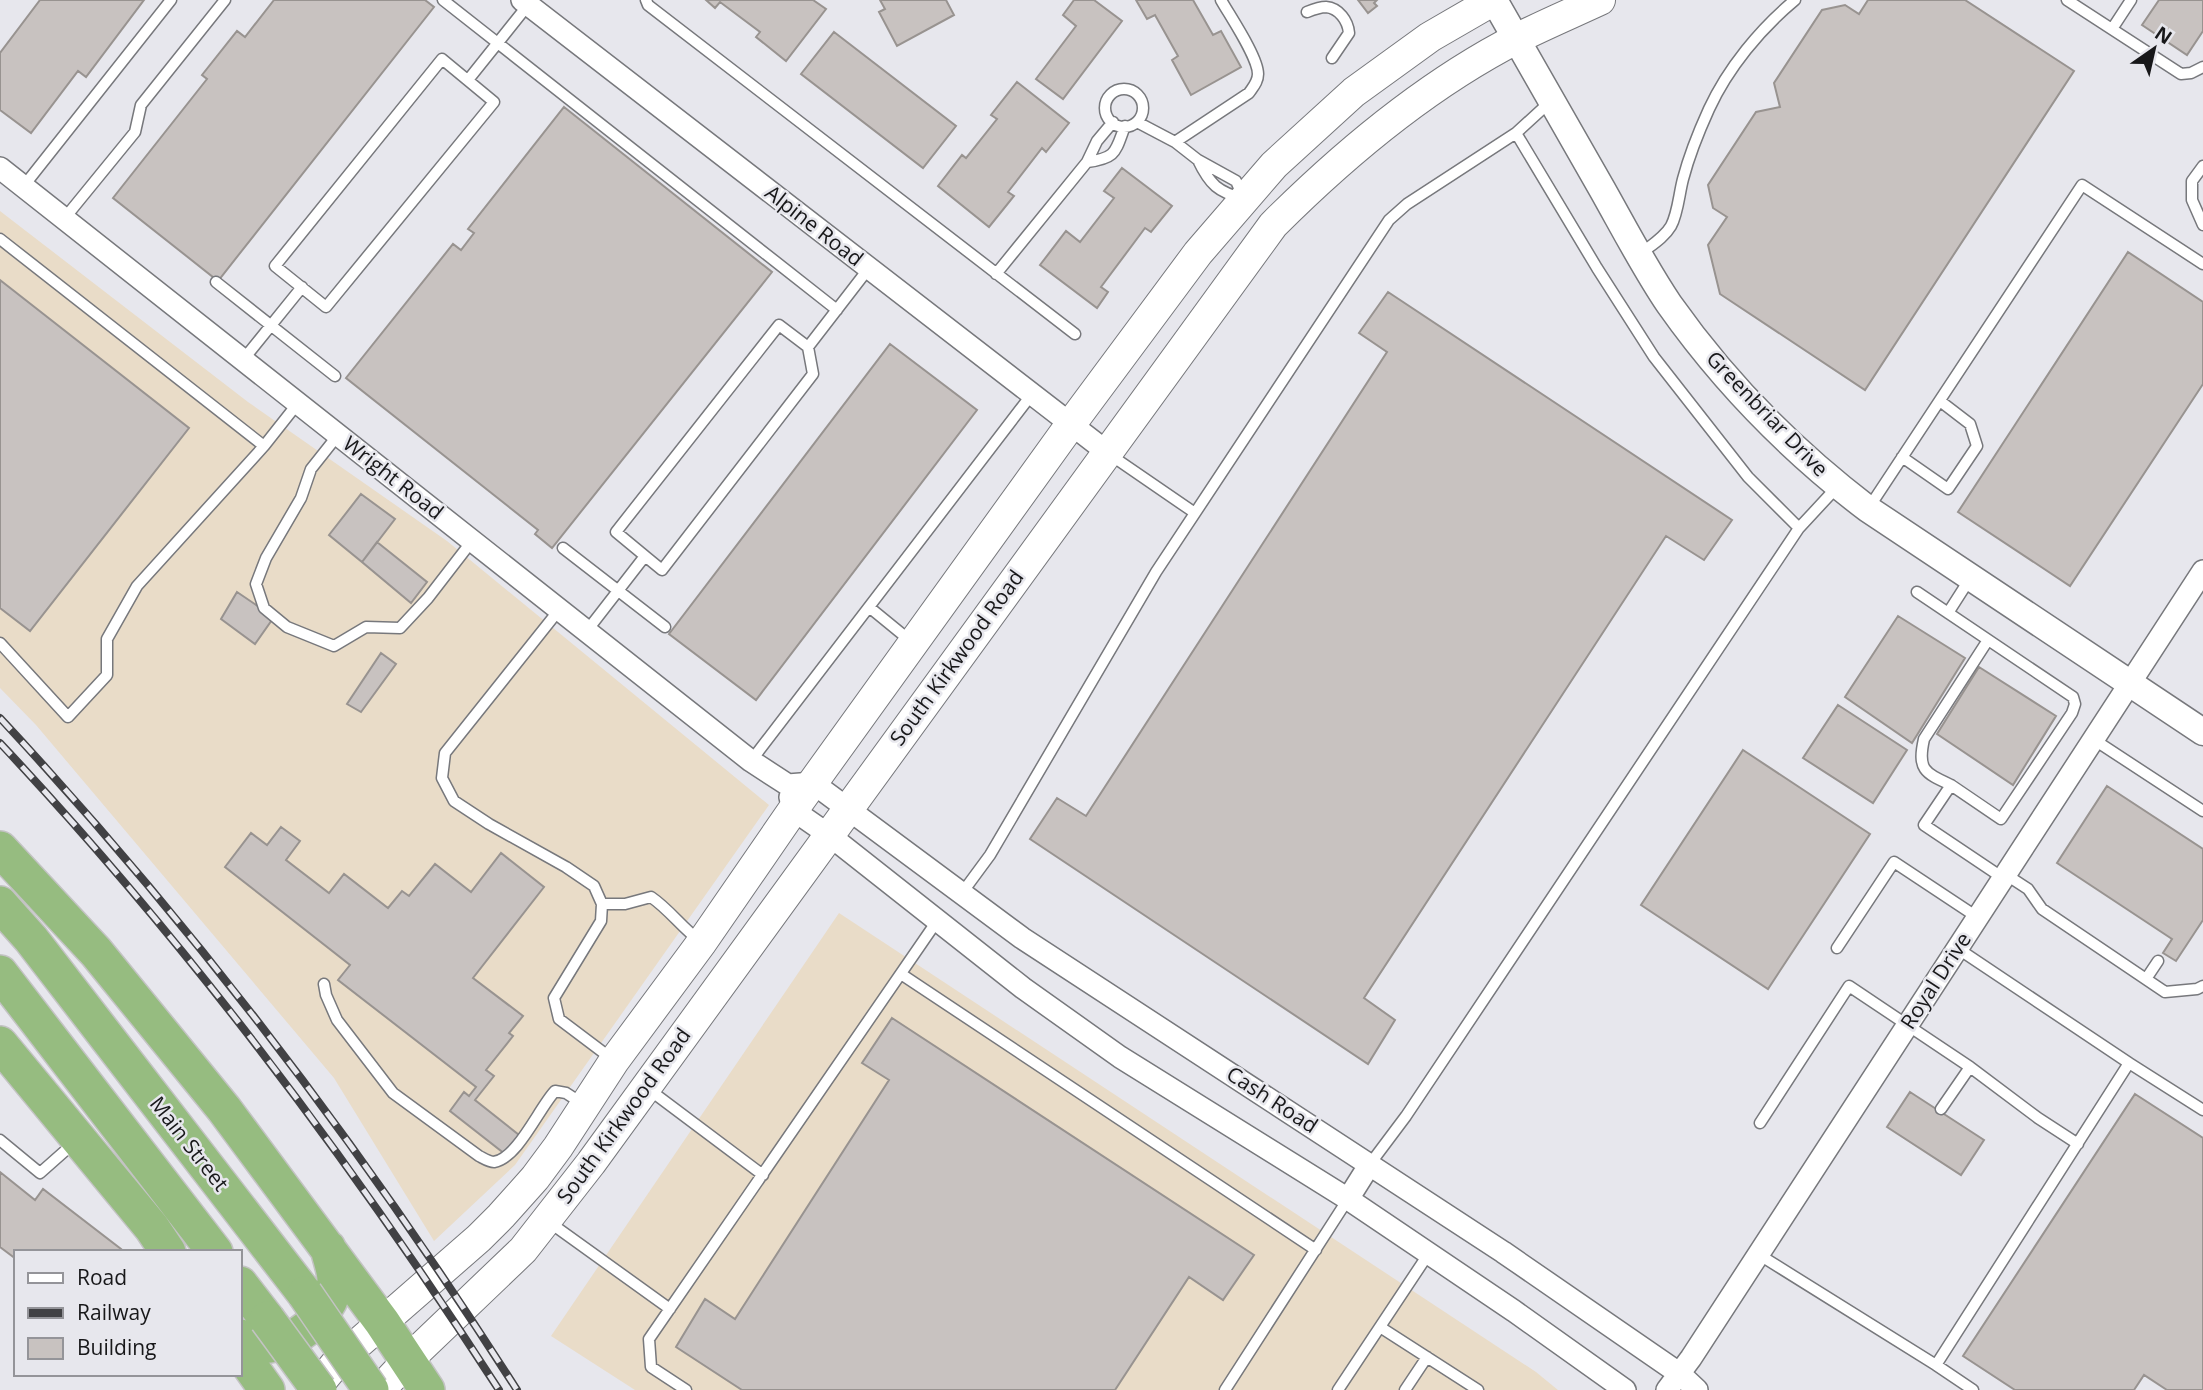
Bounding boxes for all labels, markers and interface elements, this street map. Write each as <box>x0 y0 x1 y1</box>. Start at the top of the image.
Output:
north arrow <box>2119 14 2189 84</box>
text: N <box>2150 20 2177 50</box>
street label: Alpine Road <box>760 178 869 272</box>
street label: Greenbriar Drive <box>1701 345 1835 482</box>
street label: Wright Road <box>337 429 450 525</box>
street label: South Kirkwood Road <box>883 564 1029 751</box>
street label: Royal Drive <box>1893 927 1977 1034</box>
street label: South Kirkwood Road <box>550 1022 696 1209</box>
street label: Cash Road <box>1222 1059 1324 1139</box>
street label: Main Street <box>144 1090 236 1196</box>
legend <box>14 1250 242 1376</box>
text: Road <box>77 1263 127 1291</box>
text: Railway <box>77 1298 151 1326</box>
text: Building <box>77 1333 156 1361</box>

